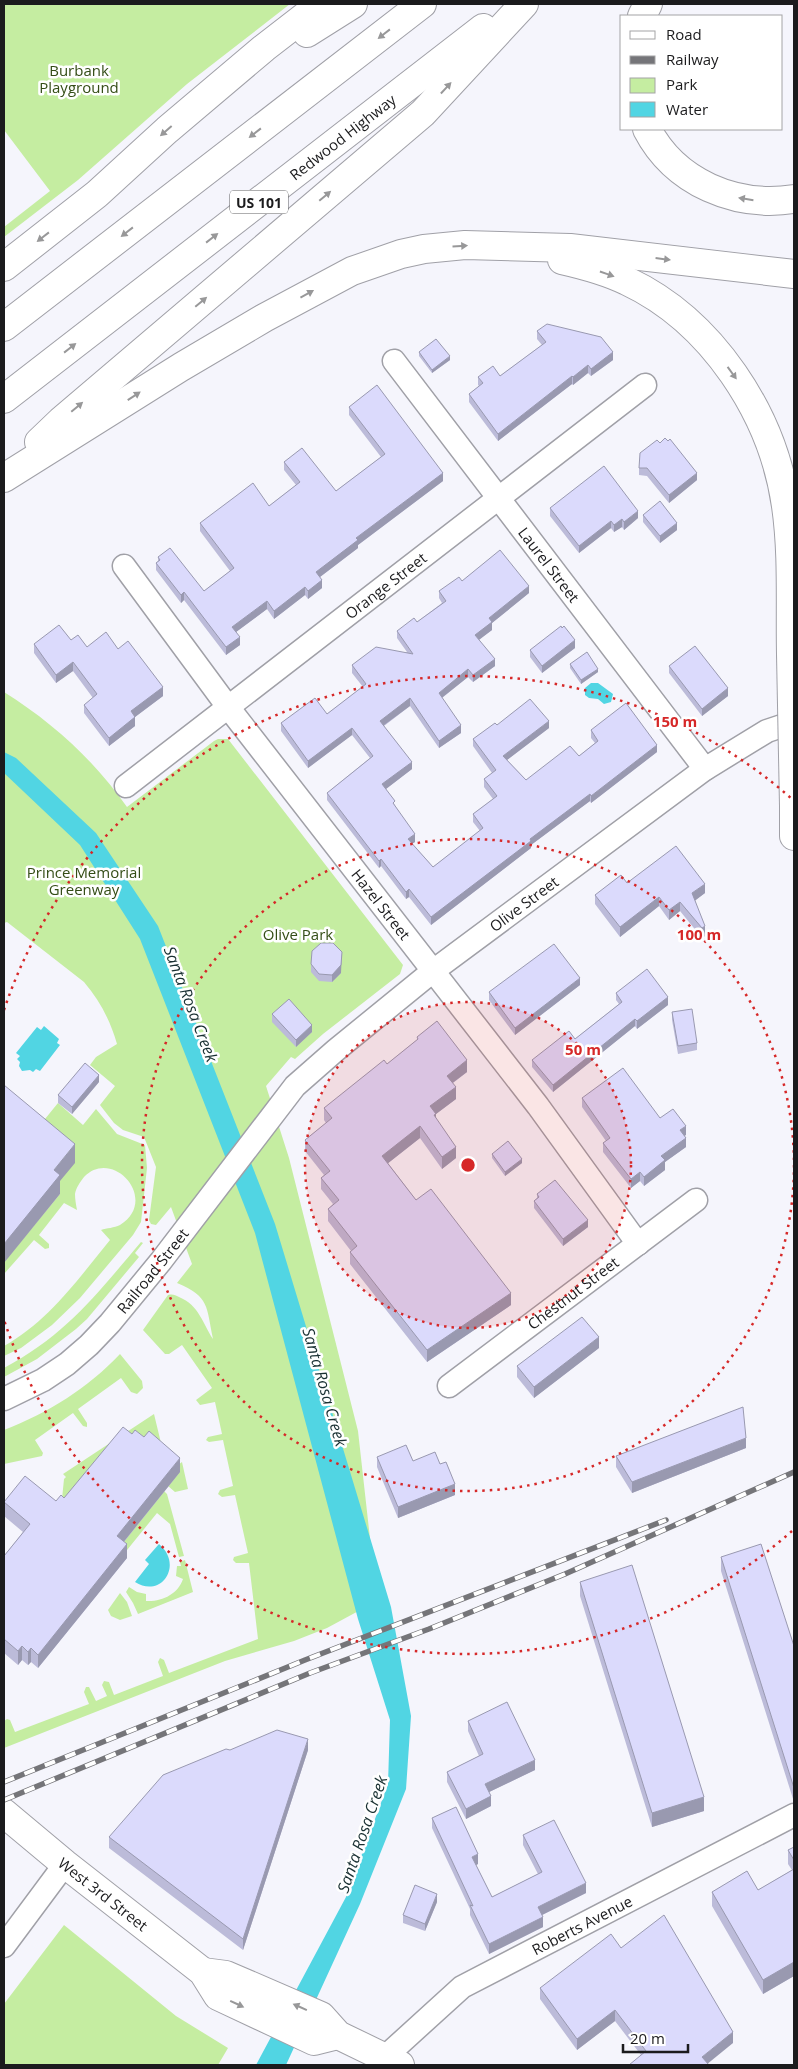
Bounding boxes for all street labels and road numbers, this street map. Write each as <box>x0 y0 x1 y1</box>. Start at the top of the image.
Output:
street label: Redwood Highway <box>285 89 400 184</box>
road number: US 101 <box>230 190 288 213</box>
street label: Laurel Street <box>514 523 584 606</box>
street label: Orange Street <box>341 548 430 623</box>
street label: Hazel Street <box>347 865 415 944</box>
street label: Olive Street <box>485 871 562 936</box>
street label: Railroad Street <box>112 1224 193 1317</box>
street label: Chestnut Street <box>523 1252 622 1334</box>
street label: West 3rd Street <box>54 1853 152 1935</box>
street label: Roberts Avenue <box>528 1891 636 1959</box>

